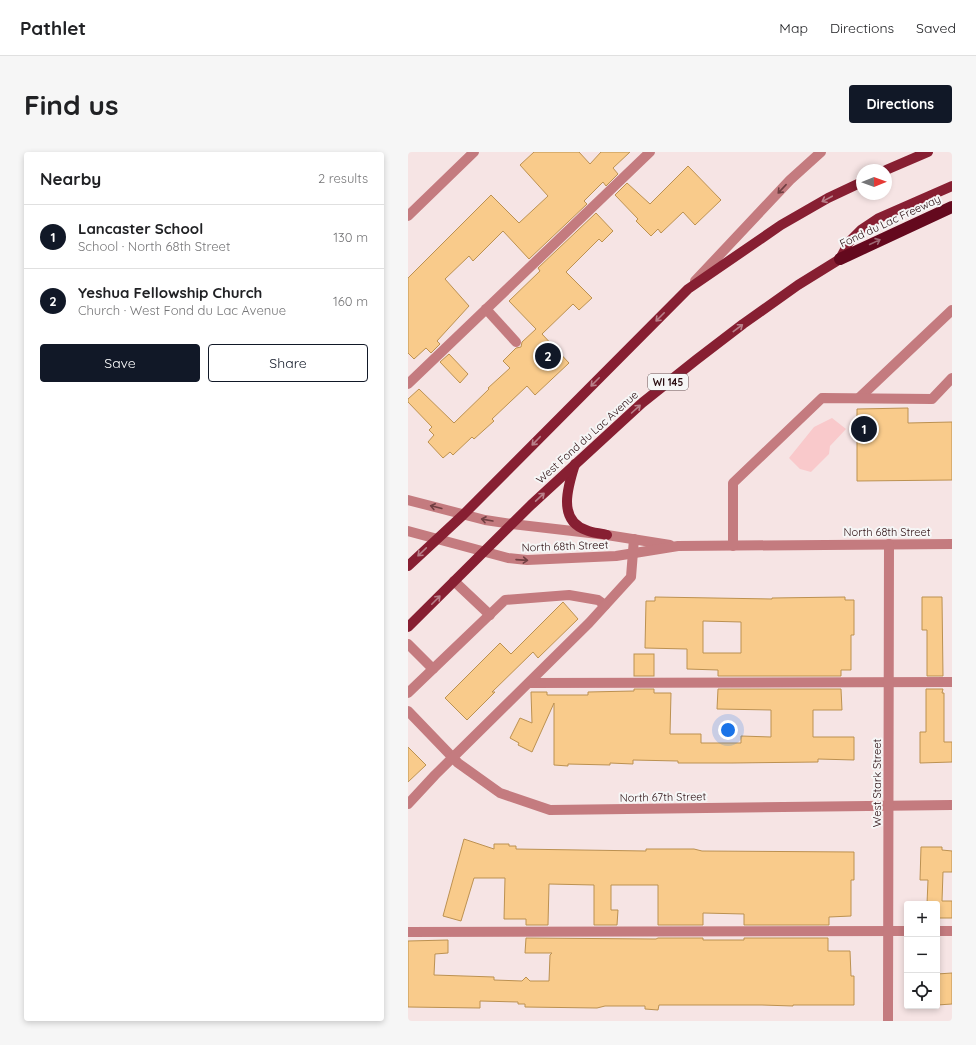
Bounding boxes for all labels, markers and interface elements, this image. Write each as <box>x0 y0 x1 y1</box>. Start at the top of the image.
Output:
text: Pathlet <box>20 16 86 40</box>
text: Map <box>779 19 808 37</box>
text: Directions <box>830 19 894 37</box>
text: Saved <box>916 19 956 37</box>
button: Directions <box>849 85 952 123</box>
text: Find us <box>24 87 118 122</box>
north arrow <box>856 164 892 200</box>
text: Nearby <box>40 168 101 189</box>
text: 2 results <box>318 170 368 186</box>
one-way arrow <box>778 184 787 194</box>
street label: Fond du Lac Freeway <box>837 191 943 251</box>
one-way arrow <box>821 196 833 203</box>
text: Lancaster School <box>78 219 203 238</box>
text: 1 <box>50 229 56 245</box>
text: 130 m <box>333 229 368 245</box>
text: School · North 68th Street <box>78 238 230 254</box>
one-way arrow <box>869 238 881 245</box>
text: Yeshua Fellowship Church <box>78 283 262 302</box>
text: 2 <box>49 293 57 309</box>
text: 160 m <box>333 293 368 309</box>
text: Church · West Fond du Lac Avenue <box>78 302 286 318</box>
one-way arrow <box>655 312 665 322</box>
one-way arrow <box>732 324 743 333</box>
pin: 2 <box>535 341 561 371</box>
button: Save <box>40 344 200 382</box>
button: Share <box>208 344 368 382</box>
road number: WI 145 <box>648 374 688 390</box>
one-way arrow <box>590 377 600 387</box>
street label: West Fond du Lac Avenue <box>533 388 641 486</box>
one-way arrow <box>630 405 640 414</box>
pin: 1 <box>851 414 877 444</box>
one-way arrow <box>531 436 541 446</box>
one-way arrow <box>535 492 545 501</box>
one-way arrow <box>429 503 442 511</box>
one-way arrow <box>481 515 494 523</box>
street label: North 68th Street <box>844 525 931 539</box>
street label: North 68th Street <box>521 537 609 555</box>
one-way arrow <box>417 547 427 557</box>
one-way arrow <box>515 556 528 563</box>
one-way arrow <box>431 595 441 605</box>
your location <box>718 720 738 740</box>
street label: West Stark Street <box>870 739 884 827</box>
street label: North 67th Street <box>620 789 707 805</box>
map controls <box>904 901 940 1009</box>
button: + <box>904 901 940 937</box>
button: − <box>904 937 940 973</box>
button: locate <box>904 973 940 1009</box>

